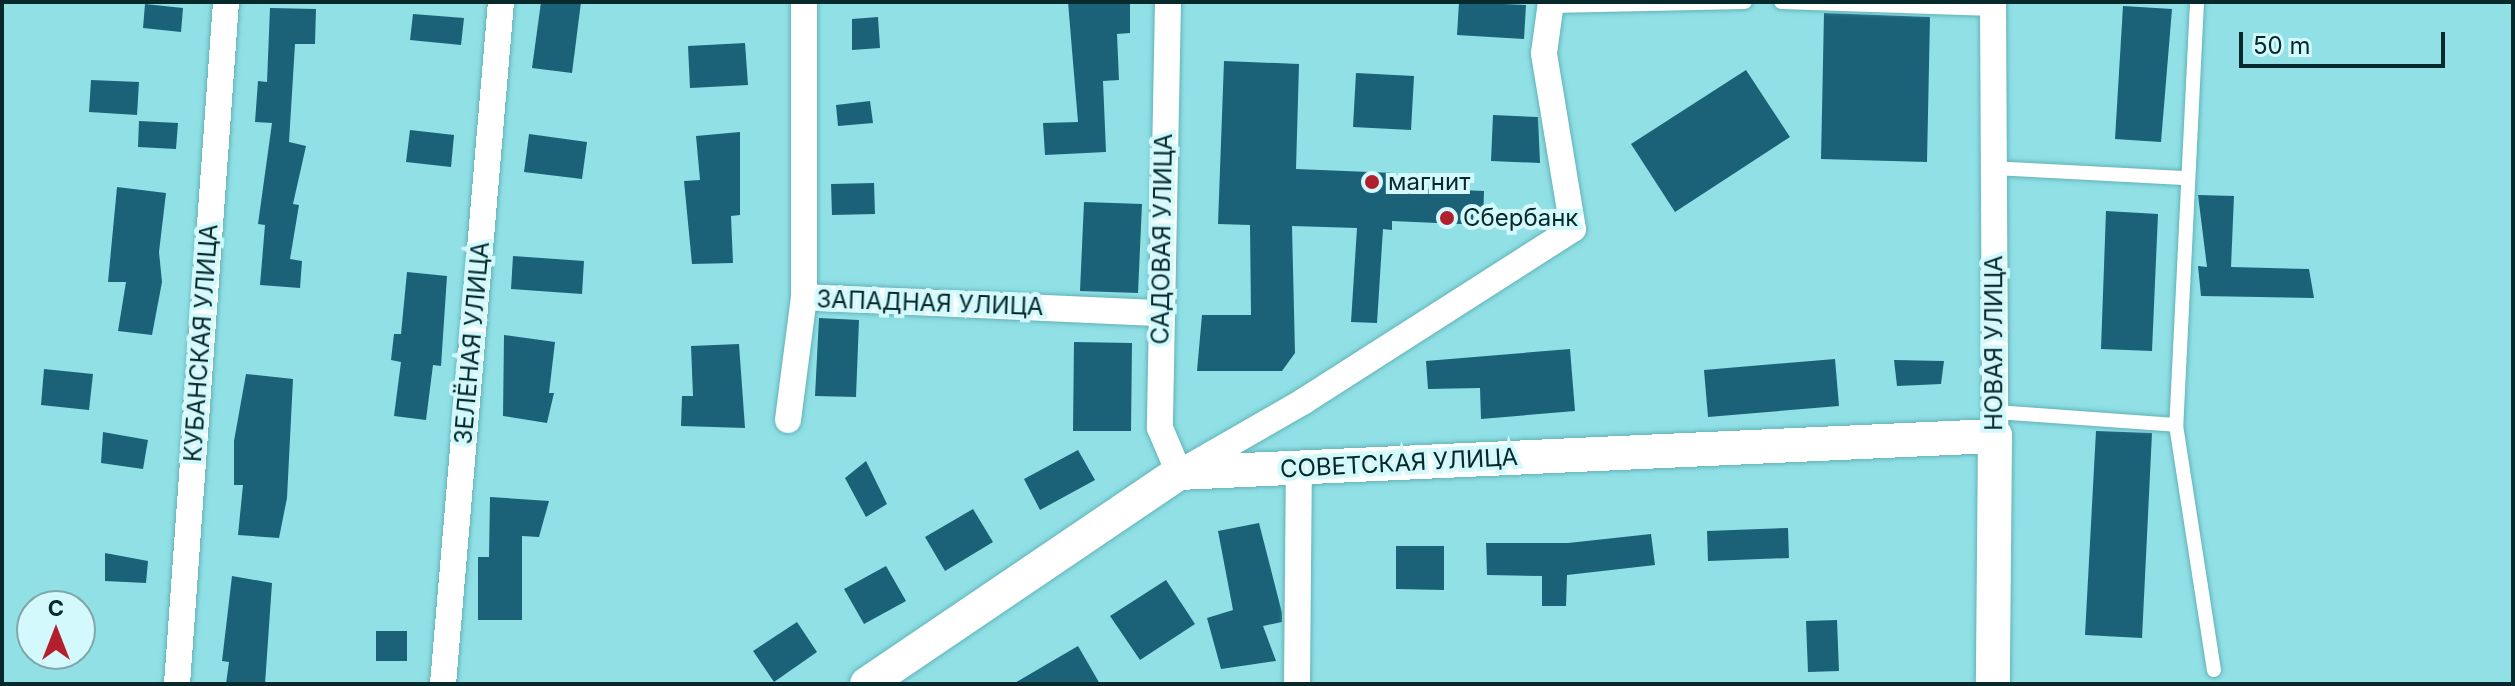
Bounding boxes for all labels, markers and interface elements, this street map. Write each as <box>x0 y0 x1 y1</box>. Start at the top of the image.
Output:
scale bar <box>2243 16 2449 66</box>
text: 50 m <box>2253 31 2311 60</box>
street label: САДОВАЯ УЛИЦА <box>1146 133 1178 345</box>
place label: магнит <box>1388 168 1470 196</box>
marker: магнит <box>1363 173 1381 191</box>
place label: Сбербанк <box>1463 204 1578 232</box>
marker: Сбербанк <box>1438 209 1456 227</box>
street label: КУБАНСКАЯ УЛИЦА <box>178 223 224 463</box>
street label: ЗЕЛЁНАЯ УЛИЦА <box>449 241 495 445</box>
street label: НОВАЯ УЛИЦА <box>1980 255 2008 431</box>
street label: ЗАПАДНАЯ УЛИЦА <box>816 285 1044 321</box>
street label: СОВЕТСКАЯ УЛИЦА <box>1279 442 1519 484</box>
north arrow <box>16 590 96 670</box>
text: С <box>48 595 64 621</box>

